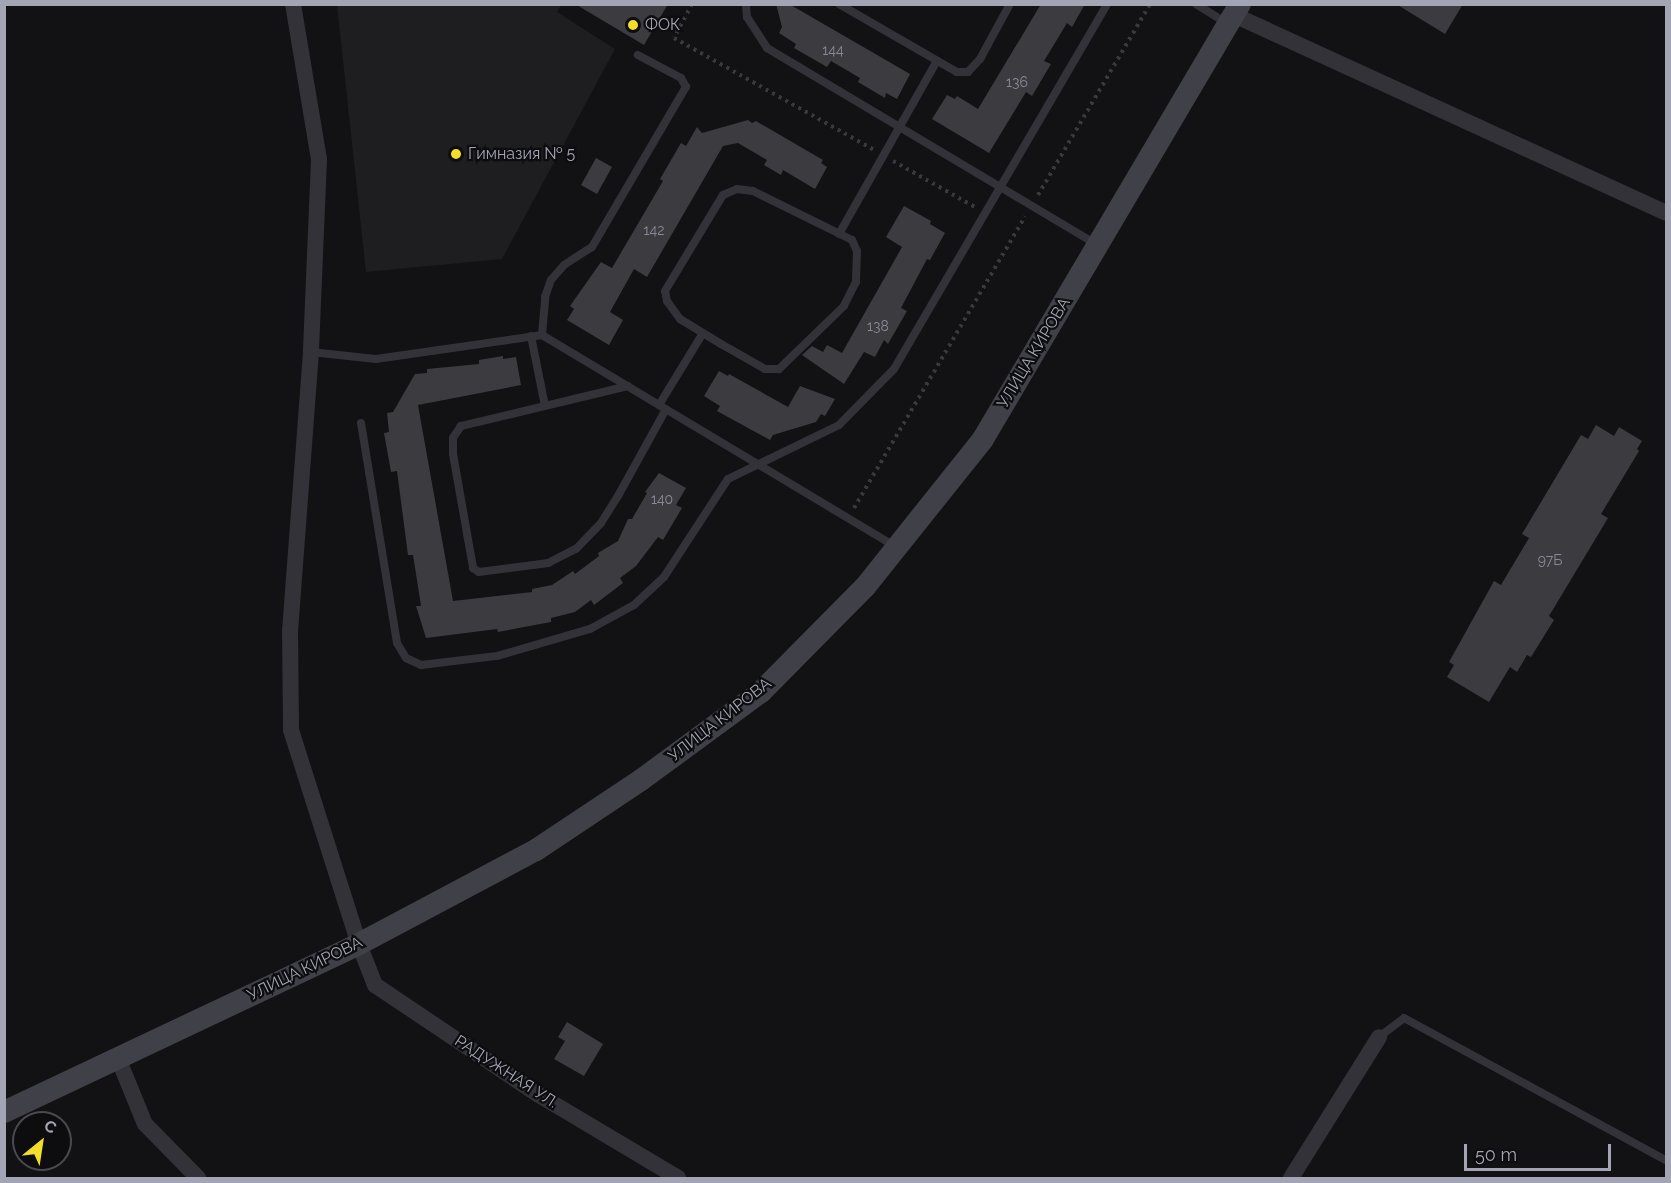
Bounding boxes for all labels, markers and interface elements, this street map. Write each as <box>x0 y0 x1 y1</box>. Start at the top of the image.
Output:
place label: ФОК <box>645 15 680 35</box>
marker: ФОК <box>626 18 640 32</box>
house number: 144 <box>822 42 844 58</box>
house number: 136 <box>1006 74 1028 90</box>
place label: Гимназия № 5 <box>468 144 575 164</box>
marker: Гимназия № 5 <box>449 147 463 161</box>
house number: 142 <box>644 222 664 238</box>
street label: УЛИЦА КИРОВА <box>993 294 1075 412</box>
house number: 138 <box>867 318 889 334</box>
house number: 140 <box>651 491 673 507</box>
house number: 97Б <box>1538 552 1562 568</box>
street label: УЛИЦА КИРОВА <box>665 674 775 766</box>
street label: УЛИЦА КИРОВА <box>244 933 366 1005</box>
street label: РАДУЖНАЯ УЛ. <box>451 1032 561 1112</box>
north arrow <box>12 1111 72 1171</box>
text: С <box>41 1116 60 1138</box>
scale bar <box>1467 1132 1614 1170</box>
text: 50 m <box>1475 1144 1517 1165</box>

